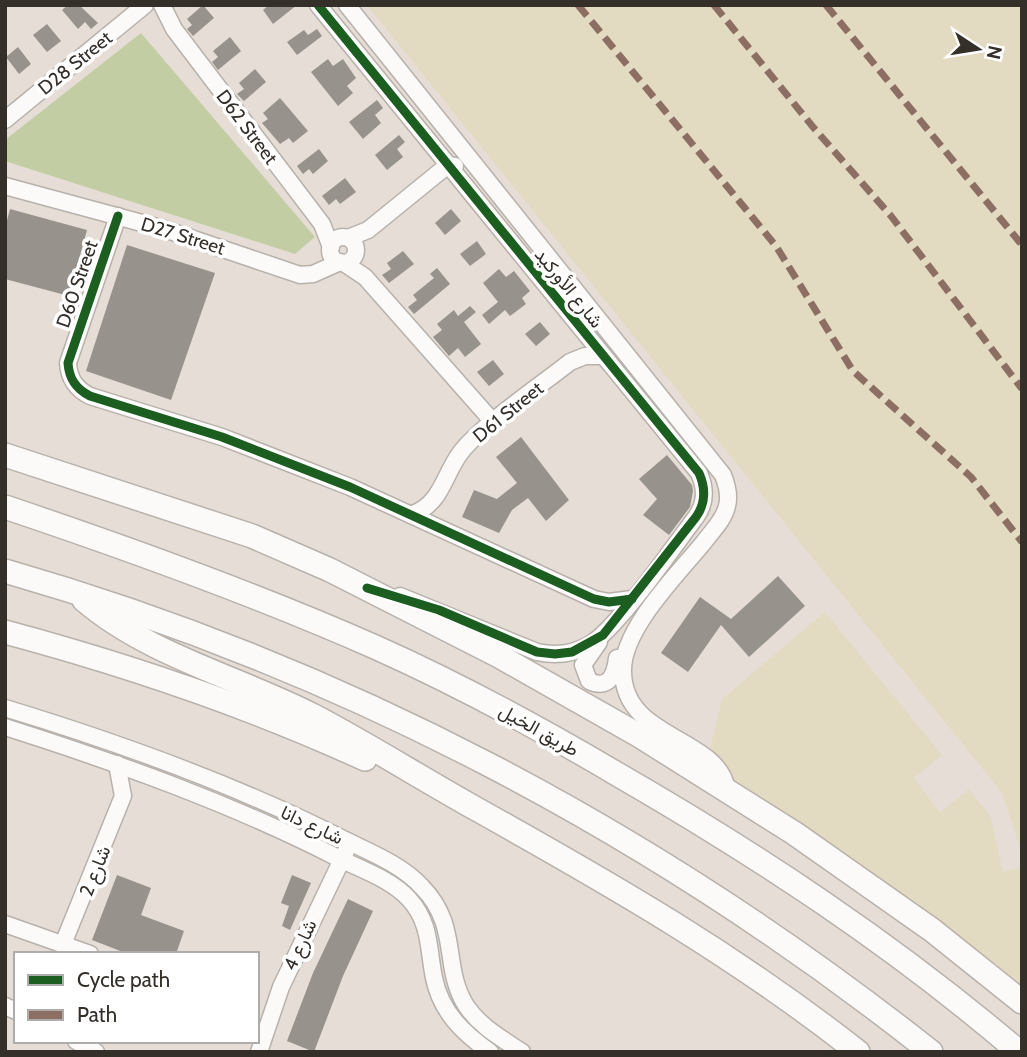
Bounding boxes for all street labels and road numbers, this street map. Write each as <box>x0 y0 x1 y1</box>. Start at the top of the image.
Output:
street label: D28 Street <box>33 26 117 100</box>
street label: D62 Street <box>211 85 283 169</box>
street label: D27 Street <box>138 212 228 260</box>
street label: D60 Street <box>51 237 103 331</box>
street label: شارع الأوركيد <box>529 243 608 333</box>
street label: D61 Street <box>468 376 548 447</box>
street label: طريق الخيل <box>495 699 583 761</box>
street label: شارع دانا <box>277 801 347 850</box>
street label: شارع 2 <box>75 842 116 900</box>
street label: شارع 4 <box>278 916 323 975</box>

